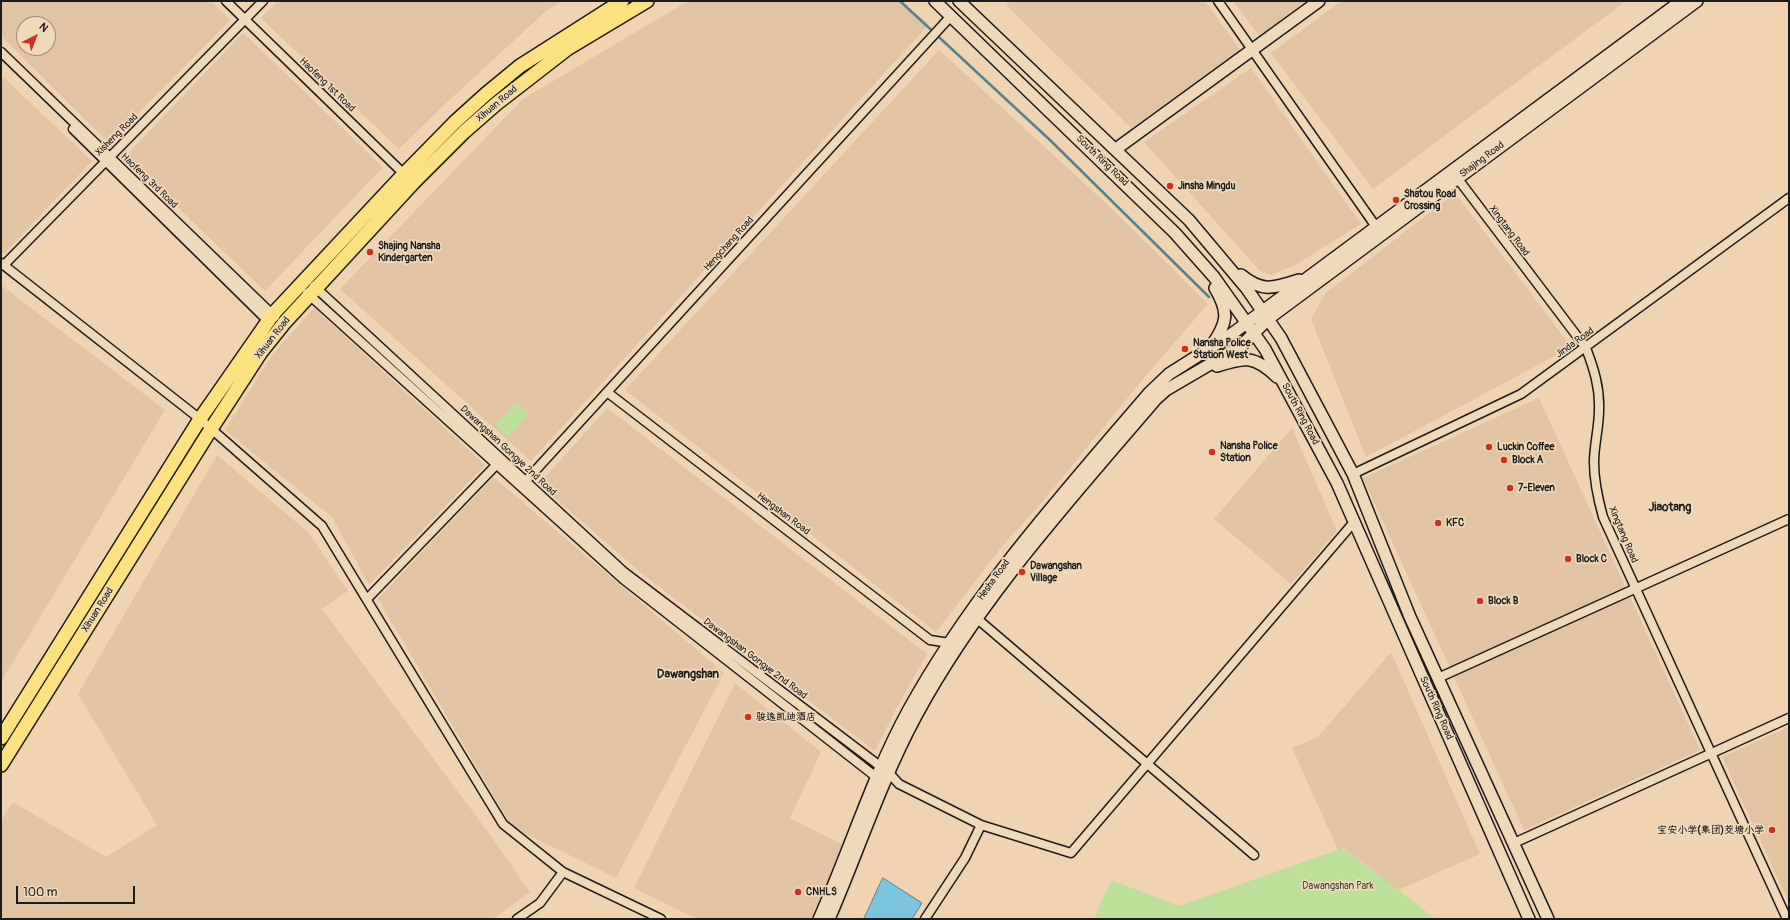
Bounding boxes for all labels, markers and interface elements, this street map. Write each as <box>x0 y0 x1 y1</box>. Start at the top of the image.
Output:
north arrow <box>16 16 56 56</box>
text: N <box>37 20 51 35</box>
street label: Haofeng 1st Road <box>297 55 357 115</box>
street label: Xihuan Road <box>474 83 520 125</box>
street label: Xisheng Road <box>93 111 141 159</box>
street label: South Ring Road <box>1073 133 1131 189</box>
street label: Shajing Road <box>1457 139 1507 181</box>
street label: Haofeng 3rd Road <box>118 151 180 211</box>
place label: Jinsha Mingdu <box>1178 180 1235 192</box>
marker: Jinsha Mingdu <box>1165 181 1175 191</box>
place label: Shatou Road Crossing <box>1404 188 1456 212</box>
marker: Shatou Road Crossing <box>1391 195 1401 205</box>
street label: Xingtang Road <box>1486 203 1532 259</box>
street label: Hengchang Road <box>701 214 757 274</box>
place label: Shajing Nansha Kindergarten <box>378 240 440 264</box>
marker: Shajing Nansha Kindergarten <box>365 247 375 257</box>
street label: Xihuan Road <box>253 315 293 361</box>
street label: Jinda Road <box>1553 325 1597 361</box>
place label: Nansha Police Station West <box>1193 337 1251 360</box>
marker: Nansha Police Station West <box>1180 344 1190 354</box>
street label: South Ring Road <box>1279 381 1321 447</box>
street label: Dawangshan Gongye 2nd Road <box>457 403 559 499</box>
place label: Nansha Police Station <box>1220 440 1278 464</box>
place label: Luckin Coffee <box>1497 441 1554 453</box>
marker: Luckin Coffee <box>1484 442 1494 452</box>
marker: Nansha Police Station <box>1207 447 1217 457</box>
place label: Block A <box>1512 454 1543 466</box>
marker: Block A <box>1499 455 1509 465</box>
place label: 7-Eleven <box>1518 482 1555 494</box>
marker: 7-Eleven <box>1505 483 1515 493</box>
street label: Hengshan Road <box>754 490 812 538</box>
district label: Jiaotang <box>1649 501 1691 515</box>
street label: Xingtang Road <box>1606 505 1640 565</box>
place label: KFC <box>1446 517 1464 529</box>
marker: KFC <box>1433 518 1443 528</box>
place label: Block C <box>1576 553 1607 565</box>
marker: Block C <box>1563 554 1573 564</box>
street label: Hesha Road <box>975 557 1013 603</box>
place label: Dawangshan Village <box>1030 560 1082 584</box>
marker: Dawangshan Village <box>1017 567 1027 577</box>
street label: Xihuan Road <box>80 586 116 634</box>
place label: Block B <box>1488 595 1518 607</box>
marker: Block B <box>1475 596 1485 606</box>
street label: Dawangshan Gongye 2nd Road <box>701 616 809 702</box>
district label: Dawangshan <box>657 668 719 682</box>
street label: South Ring Road <box>1417 674 1455 742</box>
place label: 骏逸凯迪酒店 <box>756 711 816 723</box>
marker: 骏逸凯迪酒店 <box>743 712 753 722</box>
place label: 宝安小学(集团)茭塘小学 <box>1657 824 1764 836</box>
marker: 宝安小学(集团)茭塘小学 <box>1767 825 1777 835</box>
scale bar <box>18 878 137 904</box>
park label: Dawangshan Park <box>1302 880 1374 892</box>
text: 100 m <box>23 885 57 900</box>
place label: CNHLS <box>806 886 837 898</box>
marker: CNHLS <box>793 887 803 897</box>

